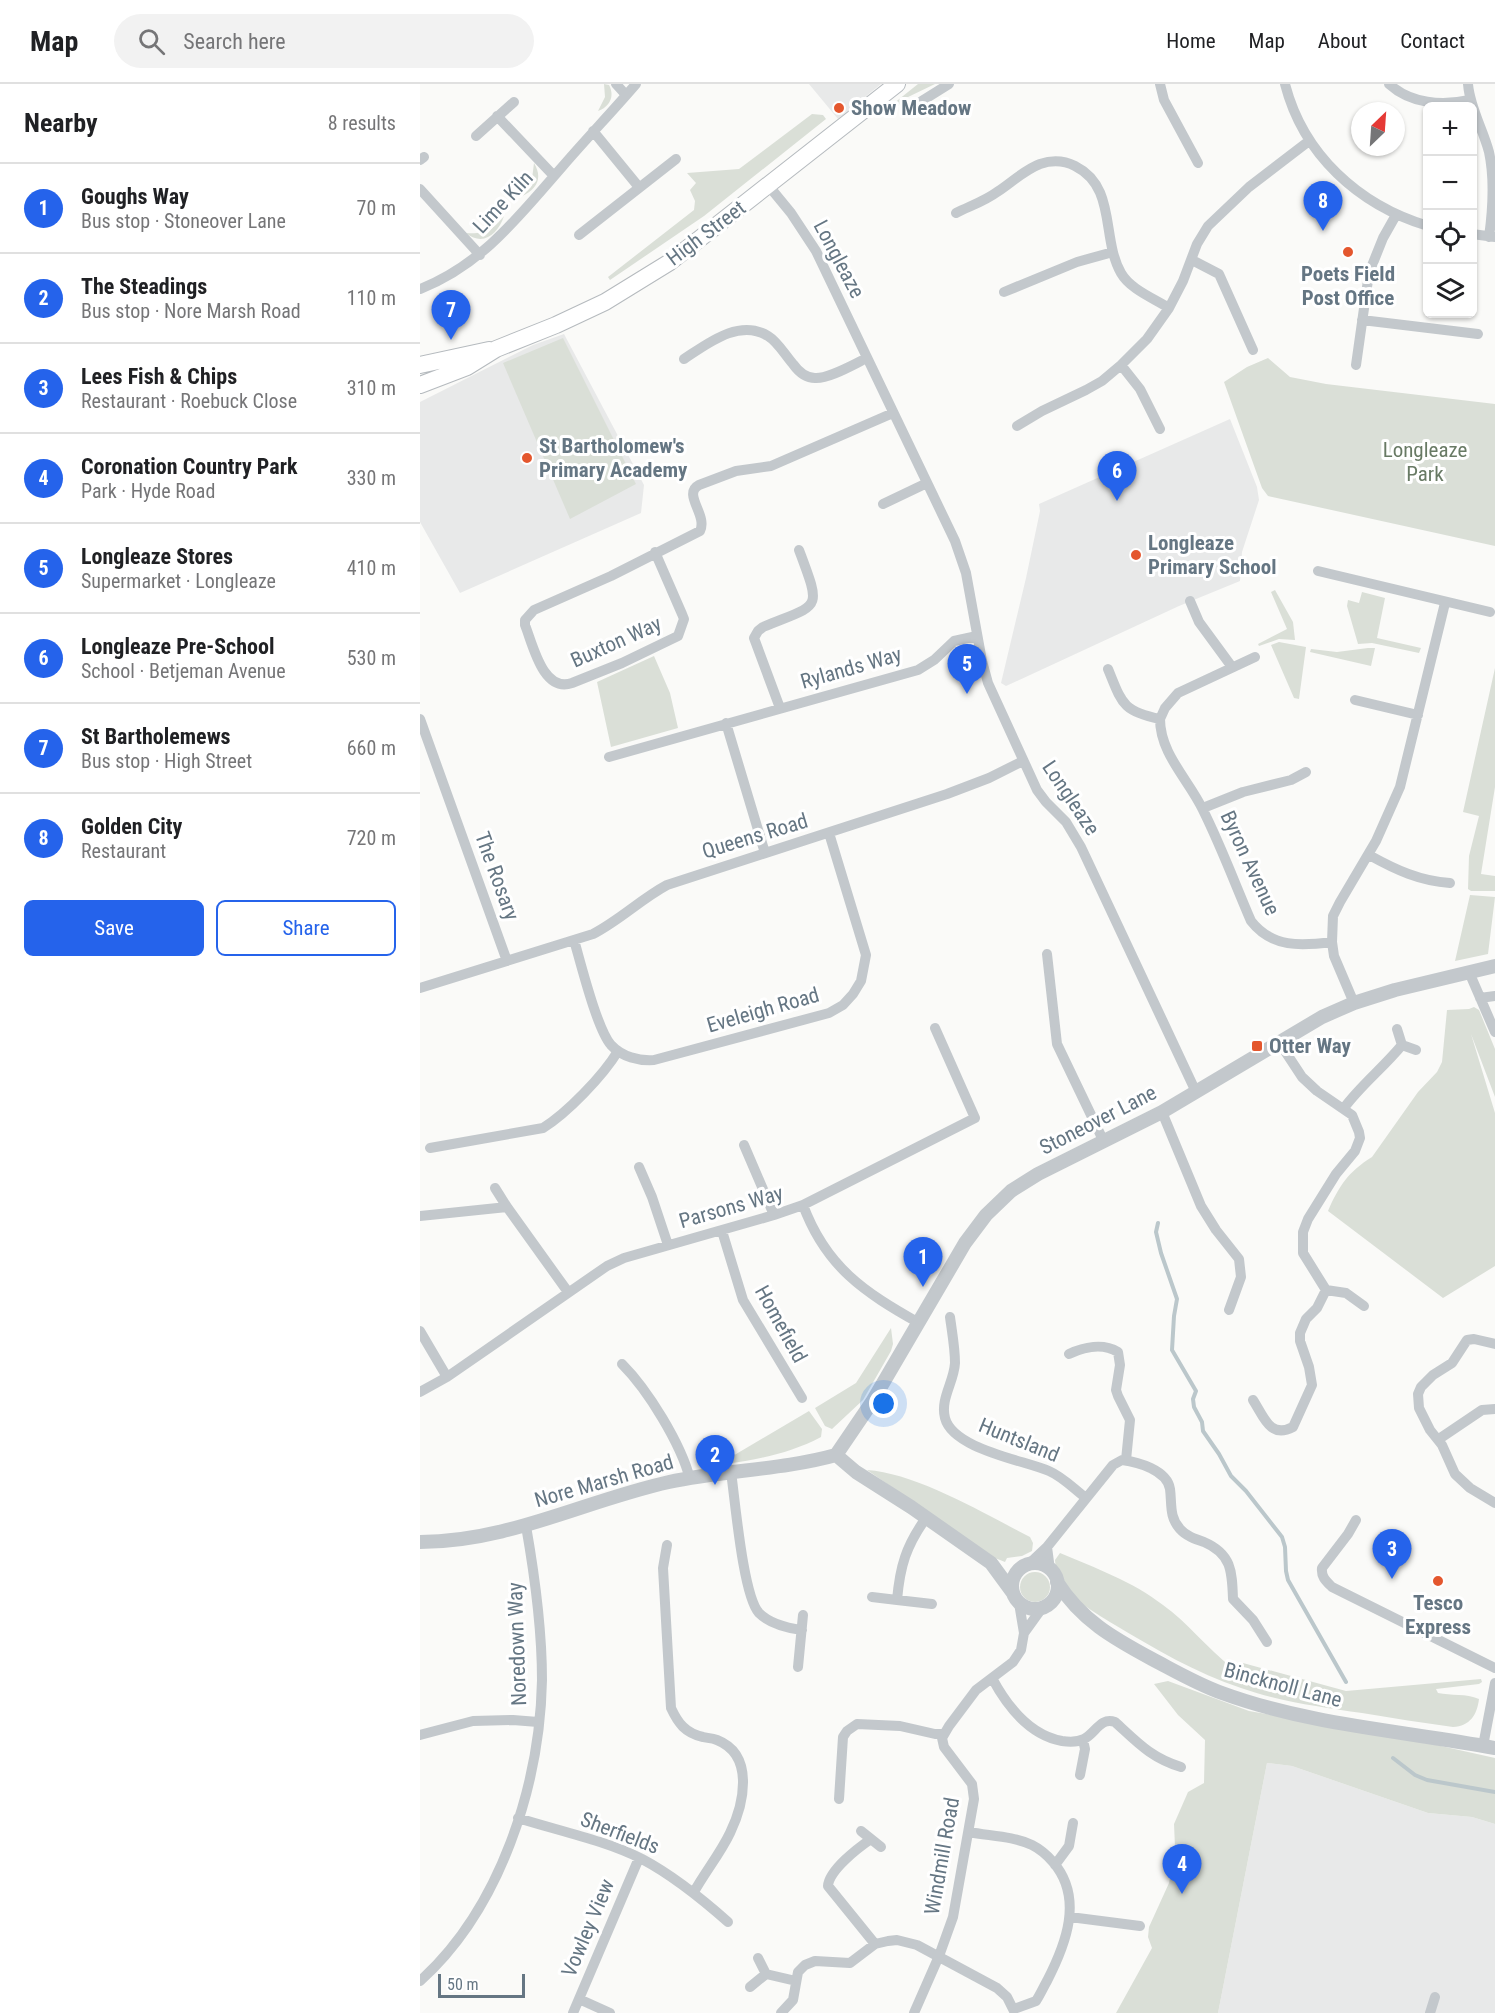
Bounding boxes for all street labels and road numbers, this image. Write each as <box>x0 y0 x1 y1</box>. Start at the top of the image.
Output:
street label: Lime Kiln <box>468 166 538 238</box>
street label: High Street <box>662 196 750 270</box>
street label: Longleaze <box>809 216 870 302</box>
street label: Buxton Way <box>567 611 665 673</box>
street label: Rylands Way <box>798 642 905 694</box>
street label: Longleaze <box>1037 756 1105 840</box>
street label: Byron Avenue <box>1215 807 1285 919</box>
street label: Queens Road <box>699 809 811 863</box>
street label: The Rosary <box>470 828 524 924</box>
street label: Eveleigh Road <box>704 983 822 1037</box>
street label: Stoneover Lane <box>1036 1080 1161 1160</box>
street label: Parsons Way <box>676 1181 786 1233</box>
street label: Homefield <box>750 1281 812 1367</box>
street label: Huntsland <box>975 1413 1063 1467</box>
street label: Nore Marsh Road <box>532 1450 676 1512</box>
street label: Noredown Way <box>503 1582 531 1706</box>
street label: Bincknoll Lane <box>1222 1658 1345 1712</box>
street label: Windmill Road <box>920 1795 964 1917</box>
street label: Sherfields <box>577 1807 663 1859</box>
street label: Vowley View <box>557 1875 619 1980</box>

